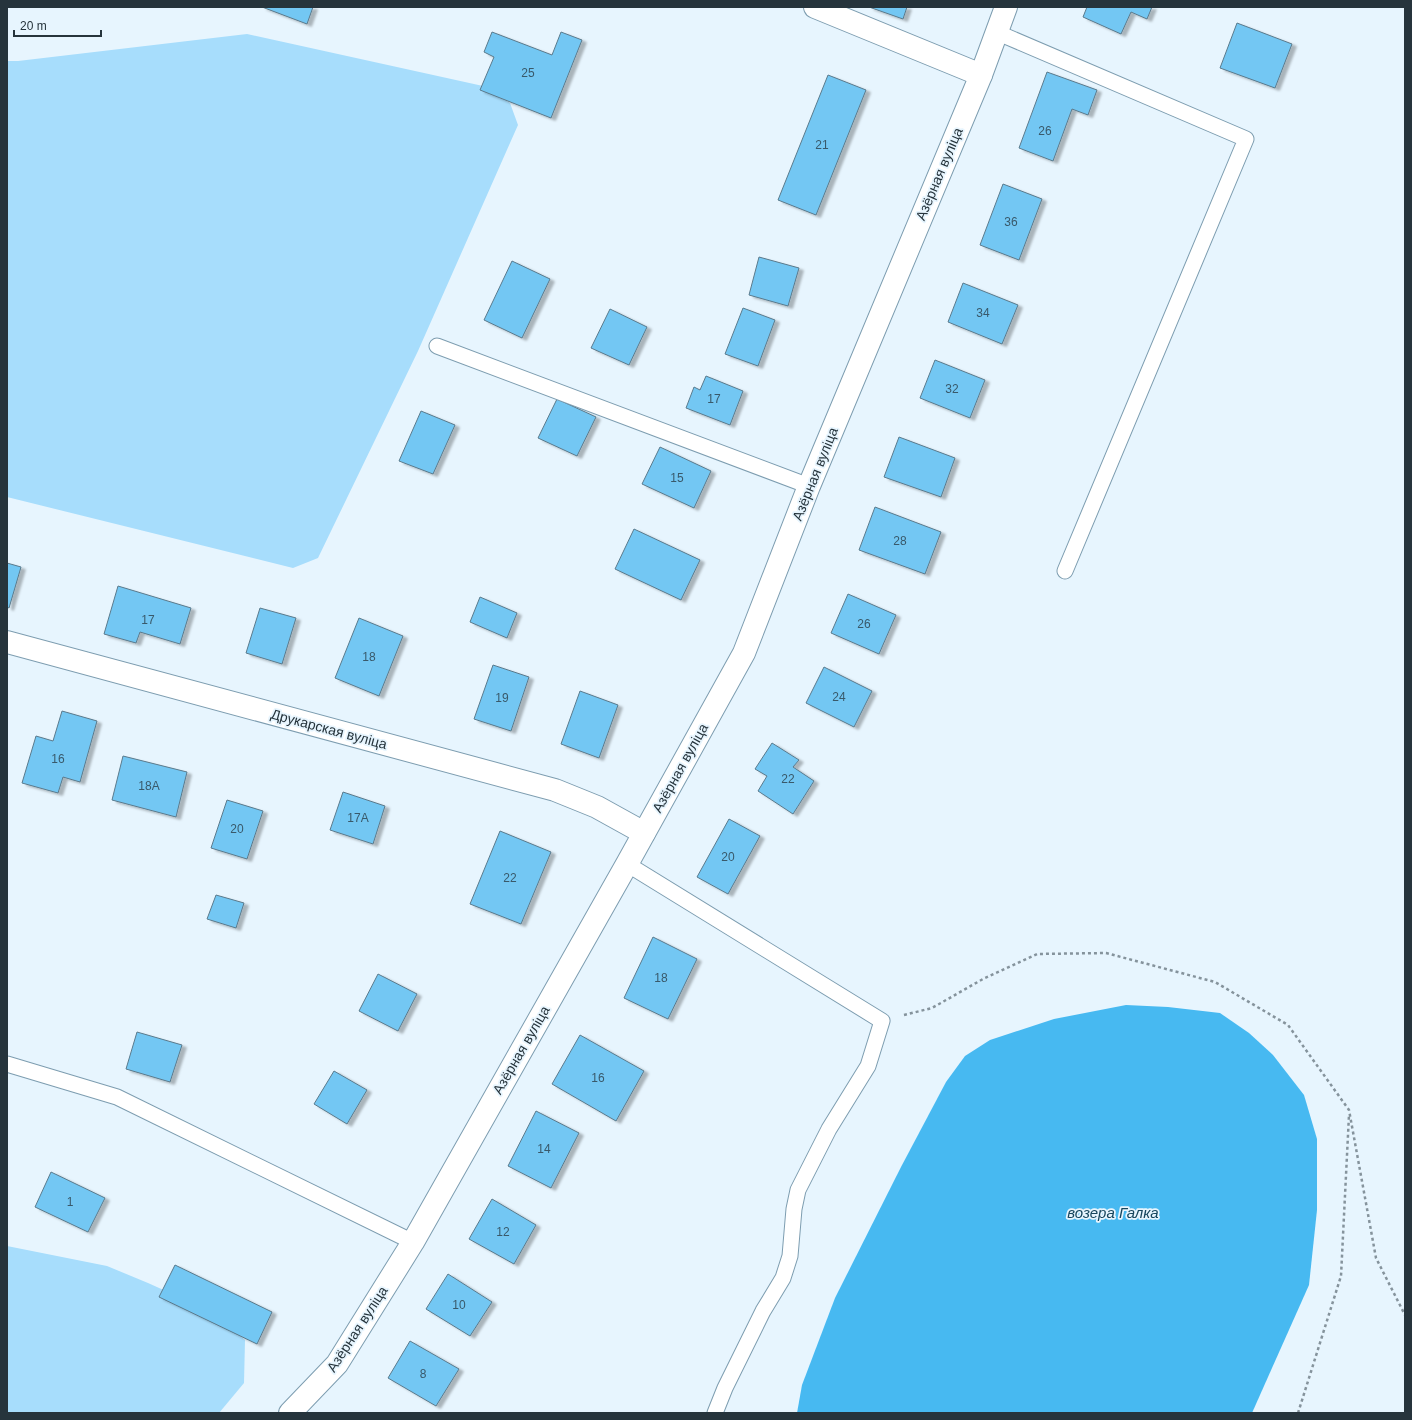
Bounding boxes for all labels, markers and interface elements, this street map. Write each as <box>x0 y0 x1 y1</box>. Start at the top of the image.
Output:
scale bar <box>14 12 101 38</box>
text: 20 m <box>20 19 47 33</box>
house number: 25 <box>521 66 535 80</box>
house number: 26 <box>1038 124 1052 138</box>
street label: Азёрная вуліца <box>912 125 966 223</box>
house number: 21 <box>815 138 829 152</box>
house number: 36 <box>1004 215 1018 229</box>
house number: 34 <box>976 306 990 320</box>
house number: 32 <box>945 382 959 396</box>
house number: 17 <box>707 392 721 406</box>
street label: Азёрная вуліца <box>789 425 841 523</box>
house number: 15 <box>670 471 684 485</box>
house number: 28 <box>893 534 907 548</box>
house number: 17 <box>141 613 155 627</box>
house number: 26 <box>857 617 871 631</box>
house number: 18 <box>362 650 376 664</box>
house number: 24 <box>832 690 846 704</box>
house number: 19 <box>495 691 509 705</box>
street label: Друкарская вуліца <box>269 706 389 752</box>
street label: Азёрная вуліца <box>649 721 711 815</box>
house number: 16 <box>51 752 65 766</box>
house number: 22 <box>781 772 795 786</box>
house number: 18А <box>138 779 160 793</box>
house number: 17А <box>347 811 369 825</box>
house number: 20 <box>230 822 244 836</box>
house number: 20 <box>721 850 735 864</box>
house number: 22 <box>503 871 517 885</box>
house number: 18 <box>654 971 668 985</box>
street label: Азёрная вуліца <box>489 1003 553 1097</box>
house number: 16 <box>591 1071 605 1085</box>
house number: 14 <box>537 1142 551 1156</box>
house number: 1 <box>67 1195 74 1209</box>
water label: возера Галка <box>1067 1204 1159 1221</box>
house number: 12 <box>496 1225 510 1239</box>
street label: Азёрная вуліца <box>323 1283 391 1375</box>
house number: 10 <box>452 1298 466 1312</box>
house number: 8 <box>420 1367 427 1381</box>

